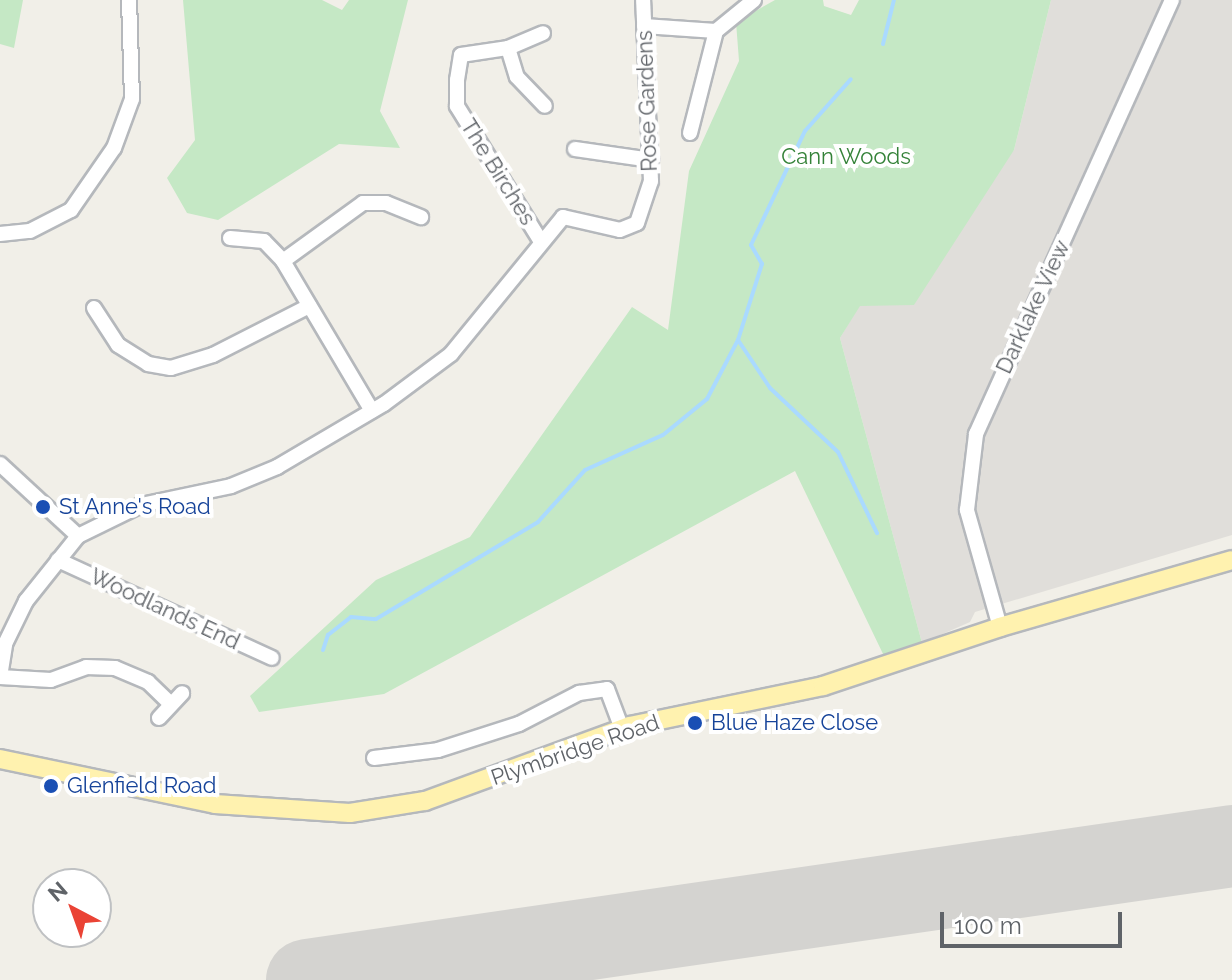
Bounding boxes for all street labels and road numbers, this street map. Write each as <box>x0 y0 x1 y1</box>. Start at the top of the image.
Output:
street label: Rose Gardens <box>631 30 663 172</box>
street label: The Birches <box>455 114 541 230</box>
street label: Darklake View <box>990 236 1076 378</box>
street label: Woodlands End <box>86 563 244 655</box>
street label: Plymbridge Road <box>487 709 663 791</box>

